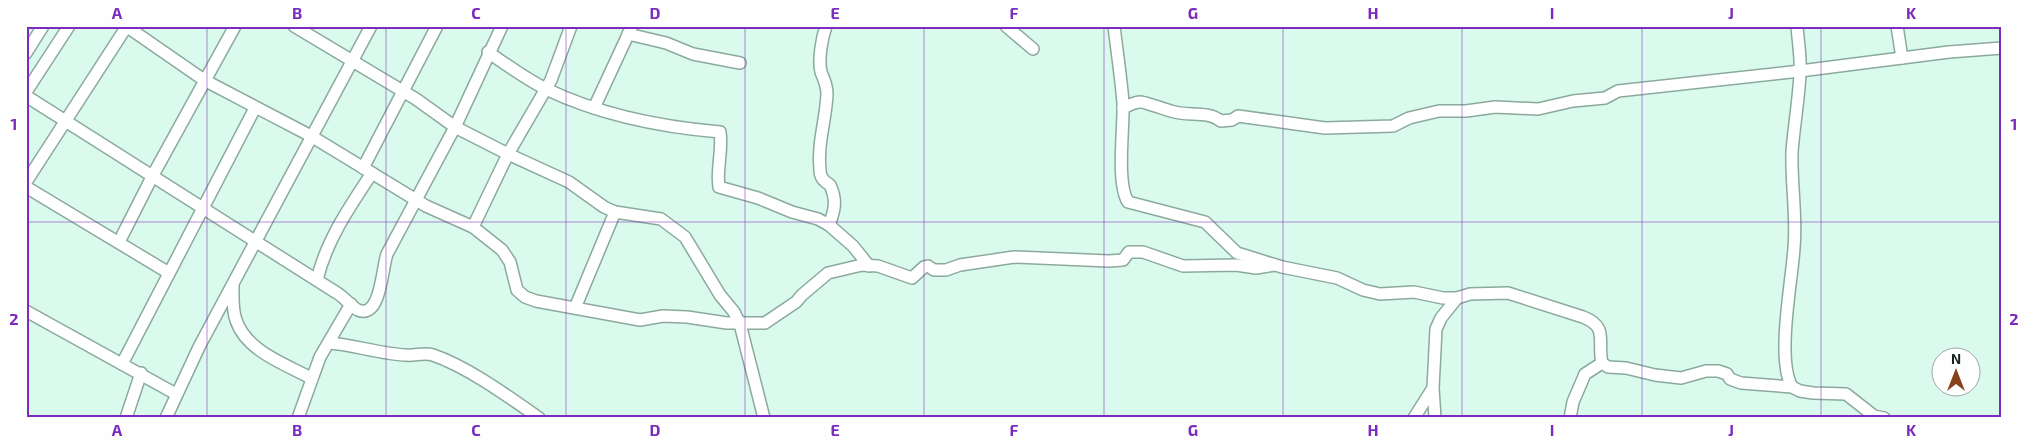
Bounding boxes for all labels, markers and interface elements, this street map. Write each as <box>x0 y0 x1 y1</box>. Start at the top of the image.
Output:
text: A <box>112 3 123 22</box>
text: B <box>292 3 302 22</box>
text: C <box>471 3 481 22</box>
text: D <box>650 3 661 22</box>
text: E <box>830 3 840 22</box>
text: F <box>1010 3 1019 22</box>
text: G <box>1188 3 1198 22</box>
text: H <box>1367 3 1379 22</box>
text: I <box>1550 3 1554 22</box>
text: J <box>1728 3 1734 22</box>
text: K <box>1906 3 1917 22</box>
text: 1 <box>11 114 17 133</box>
text: 1 <box>2011 114 2017 133</box>
text: 2 <box>9 309 19 328</box>
text: 2 <box>2009 309 2019 328</box>
north arrow <box>1930 346 1980 396</box>
text: N <box>1951 350 1961 367</box>
text: A <box>112 420 123 439</box>
text: B <box>292 420 302 439</box>
text: C <box>471 420 481 439</box>
text: D <box>650 420 661 439</box>
text: E <box>830 420 840 439</box>
text: F <box>1010 420 1019 439</box>
text: G <box>1188 420 1198 439</box>
text: H <box>1367 420 1379 439</box>
text: I <box>1550 420 1554 439</box>
text: J <box>1728 420 1734 439</box>
text: K <box>1906 420 1917 439</box>

